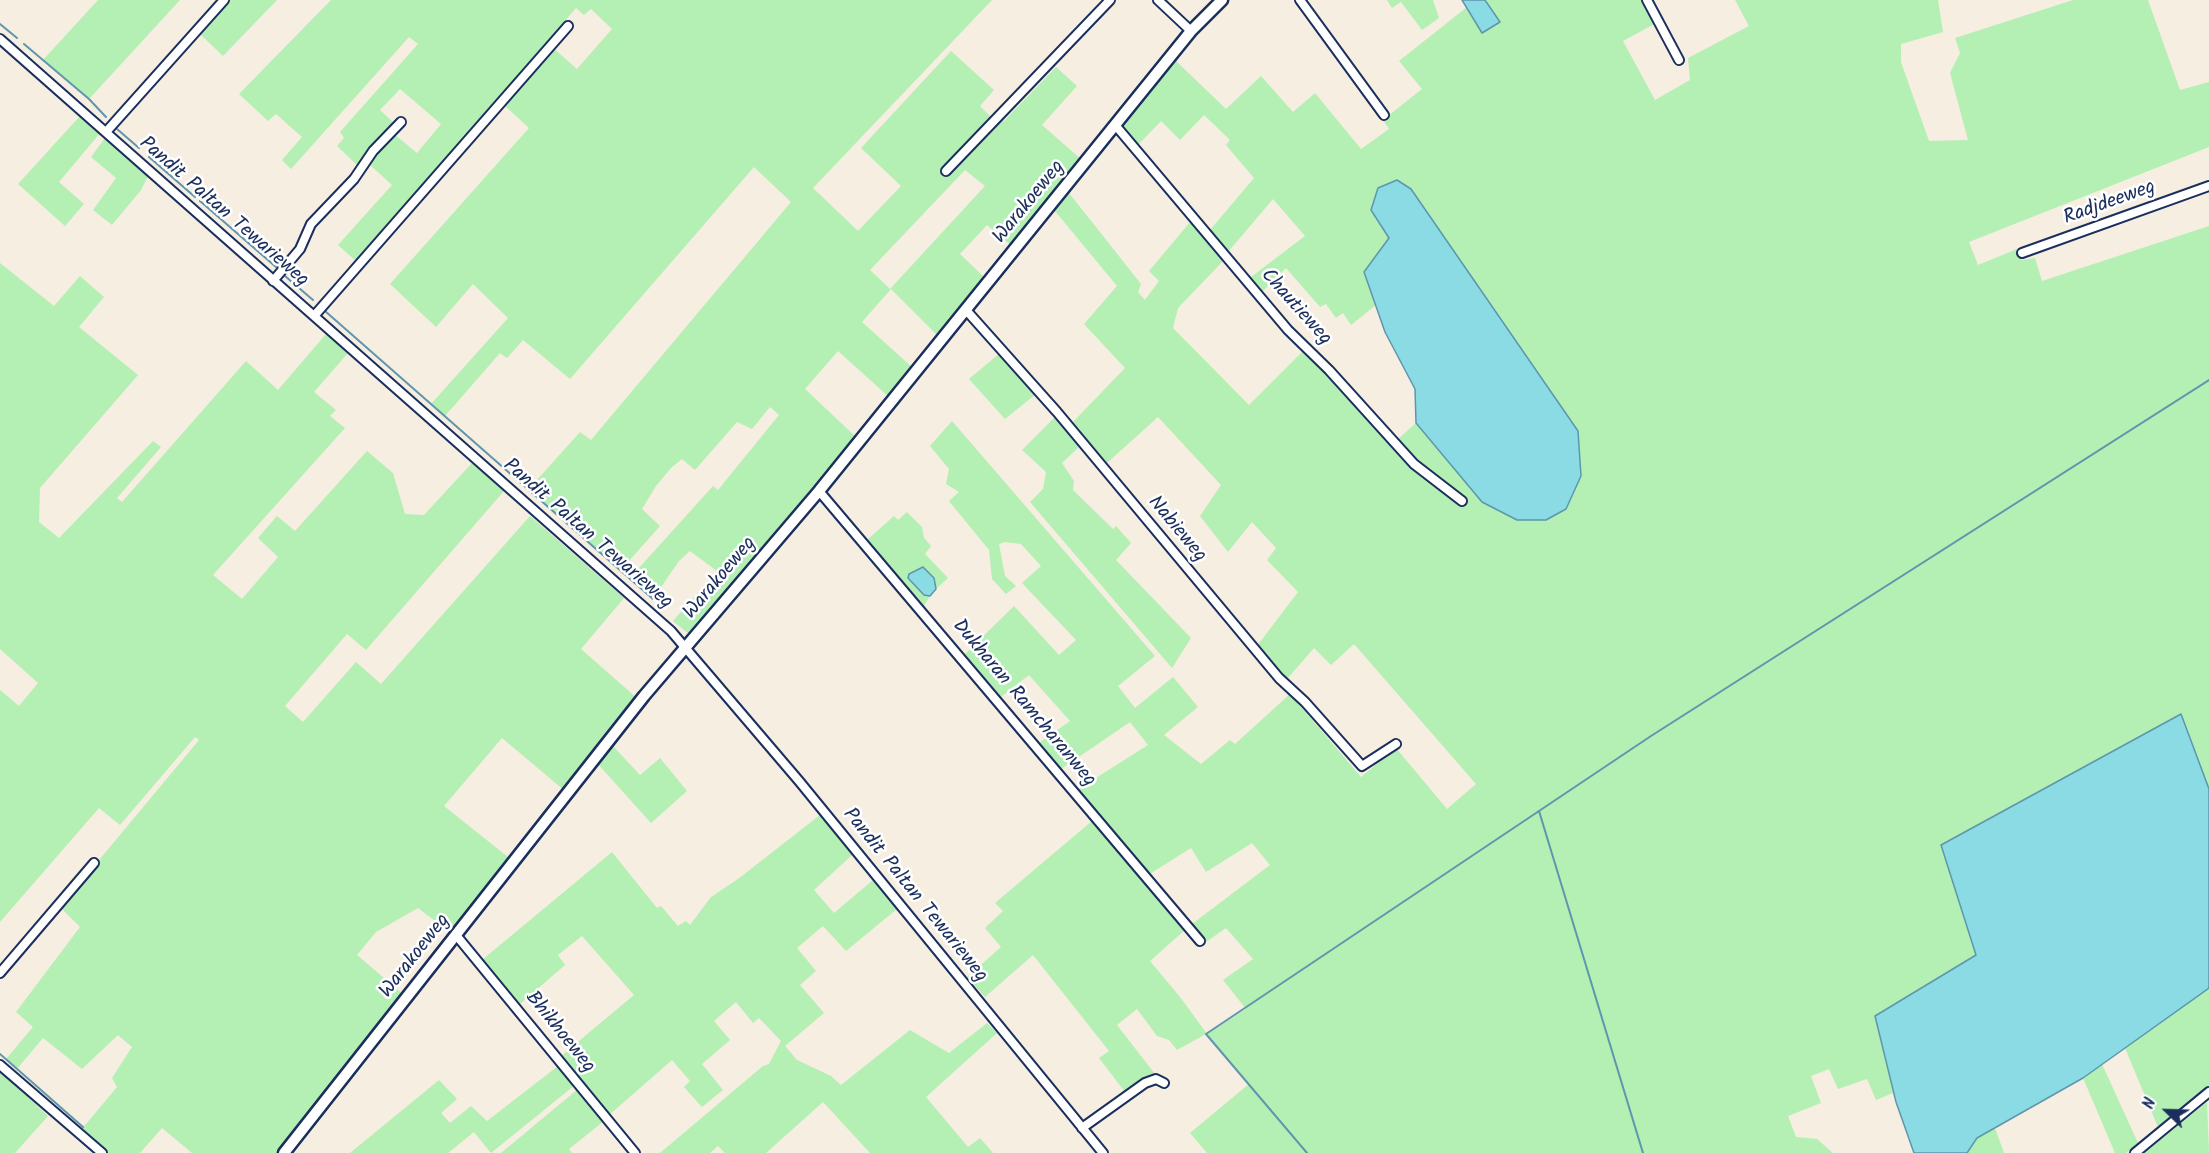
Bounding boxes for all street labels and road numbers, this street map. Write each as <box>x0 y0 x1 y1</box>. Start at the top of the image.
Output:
street label: Pandit Paltan Tewarieweg <box>133 133 313 293</box>
street label: Warakoeweg <box>989 156 1071 250</box>
street label: Radjdeeweg <box>2061 176 2159 232</box>
street label: Chautieweg <box>1254 265 1336 351</box>
street label: Pandit Paltan Tewarieweg <box>497 455 677 615</box>
street label: Nabieweg <box>1141 492 1211 568</box>
street label: Warakoeweg <box>680 533 762 625</box>
street label: Dukharan Ramcharanweg <box>946 615 1100 793</box>
street label: Pandit Paltan Tewarieweg <box>836 804 992 988</box>
street label: Warakoeweg <box>376 910 456 1004</box>
street label: Bhikhoeweg <box>519 987 599 1079</box>

